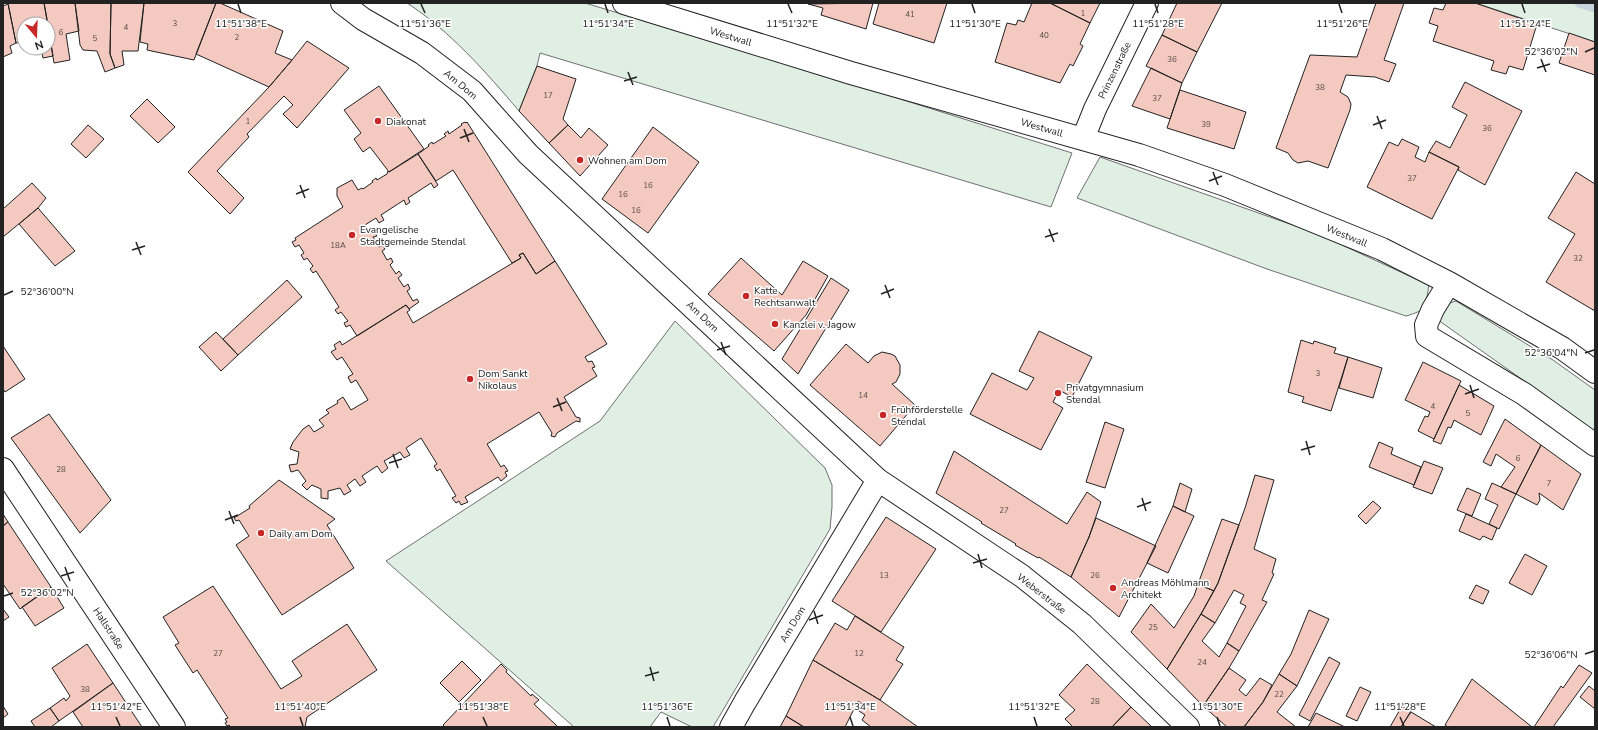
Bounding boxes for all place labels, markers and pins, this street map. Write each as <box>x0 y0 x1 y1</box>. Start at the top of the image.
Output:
place label: Diakonat <box>386 115 426 129</box>
marker: Diakonat <box>373 116 383 126</box>
place label: Wohnen am Dom <box>588 154 667 168</box>
marker: Wohnen am Dom <box>575 155 585 165</box>
place label: Evangelische Stadtgemeinde Stendal <box>360 223 466 249</box>
marker: Evangelische Stadtgemeinde Stendal <box>347 230 357 240</box>
place label: Katte Rechtsanwalt <box>754 284 816 310</box>
marker: Katte Rechtsanwalt <box>741 291 751 301</box>
place label: Kanzlei v. Jagow <box>783 318 856 332</box>
marker: Kanzlei v. Jagow <box>770 319 780 329</box>
place label: Dom Sankt Nikolaus <box>478 367 528 393</box>
marker: Dom Sankt Nikolaus <box>465 374 475 384</box>
place label: Privatgymnasium Stendal <box>1066 381 1144 407</box>
marker: Privatgymnasium Stendal <box>1053 388 1063 398</box>
place label: Frühförderstelle Stendal <box>891 403 963 429</box>
marker: Frühförderstelle Stendal <box>878 410 888 420</box>
place label: Daily am Dom <box>269 527 333 541</box>
marker: Daily am Dom <box>256 528 266 538</box>
place label: Andreas Möhlmann Architekt <box>1121 576 1209 602</box>
marker: Andreas Möhlmann Architekt <box>1108 583 1118 593</box>

